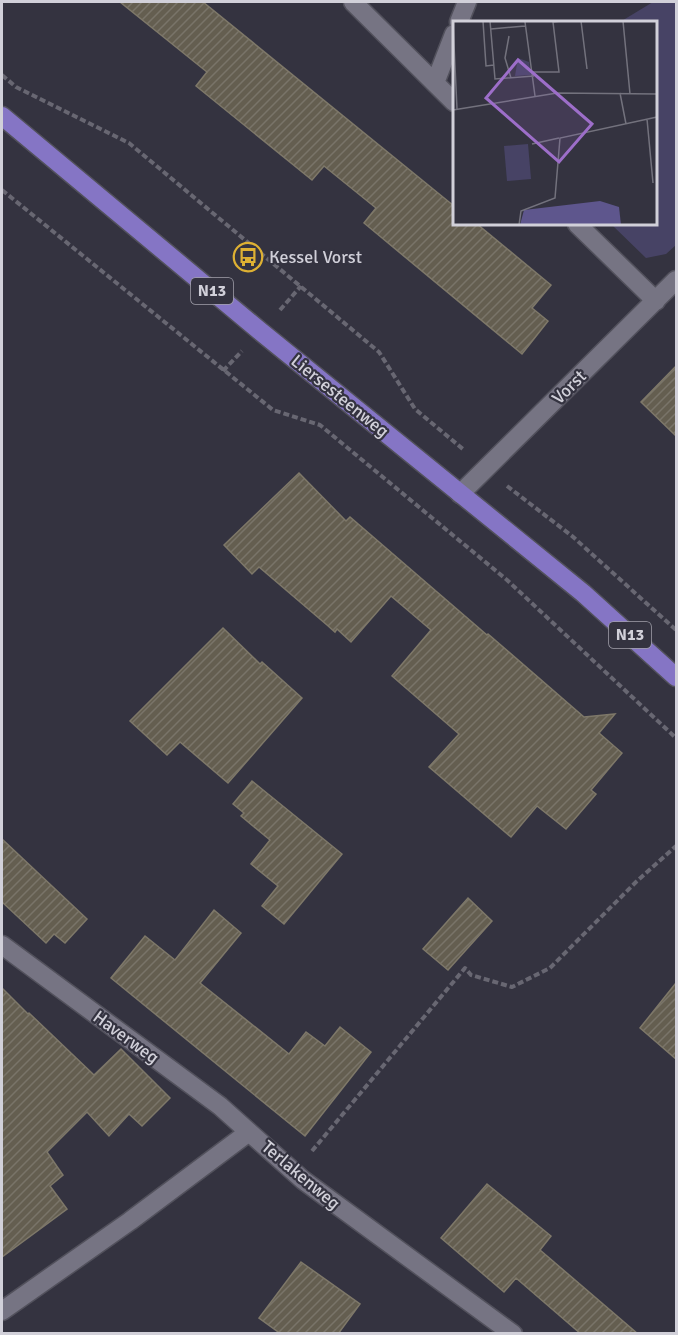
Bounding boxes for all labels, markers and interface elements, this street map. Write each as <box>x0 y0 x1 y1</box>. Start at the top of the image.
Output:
inset map <box>453 21 657 225</box>
bus stop icon: Kessel Vorst <box>232 241 264 273</box>
place label: Kessel Vorst <box>269 246 362 268</box>
road number: N13 <box>191 278 233 304</box>
street label: Liersesteenweg <box>287 350 393 442</box>
street label: Vorst <box>547 365 591 409</box>
road number: N13 <box>609 622 651 648</box>
street label: Haverweg <box>89 1006 163 1068</box>
street label: Terlakenweg <box>257 1136 345 1214</box>

